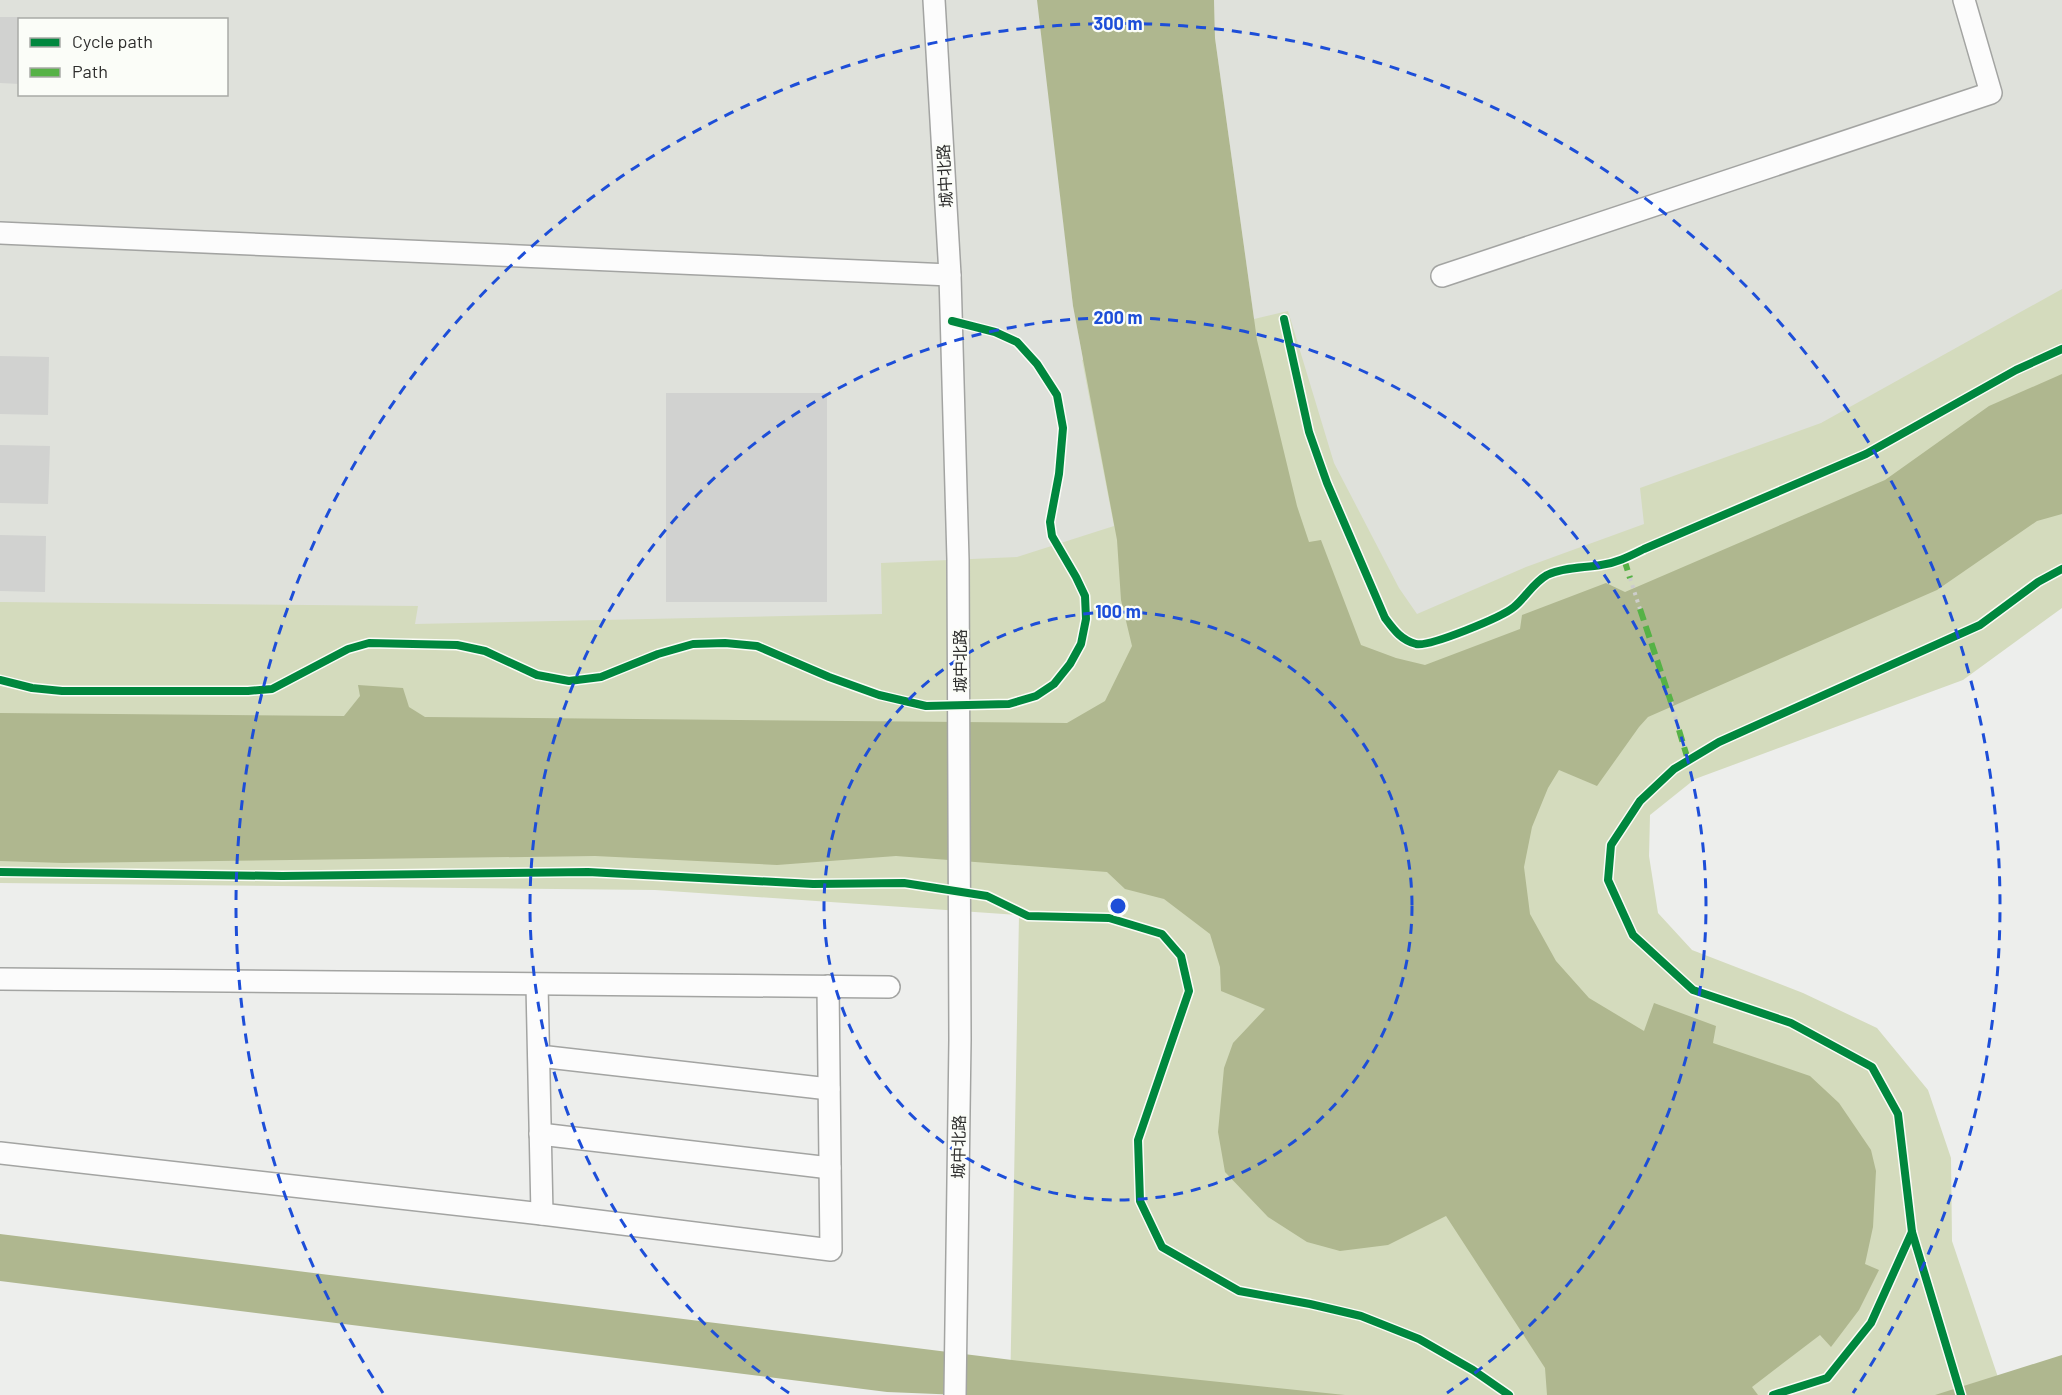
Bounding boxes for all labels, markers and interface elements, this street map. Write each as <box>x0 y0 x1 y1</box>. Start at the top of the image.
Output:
text: 300 m <box>1094 12 1142 34</box>
legend <box>18 18 228 96</box>
text: Cycle path <box>72 30 153 52</box>
text: Path <box>72 60 108 82</box>
street label: 城中北路 <box>933 144 955 208</box>
text: 200 m <box>1093 306 1143 328</box>
text: 100 m <box>1095 600 1141 622</box>
street label: 城中北路 <box>950 629 969 693</box>
centre of rings <box>1108 896 1128 916</box>
street label: 城中北路 <box>948 1115 968 1179</box>

